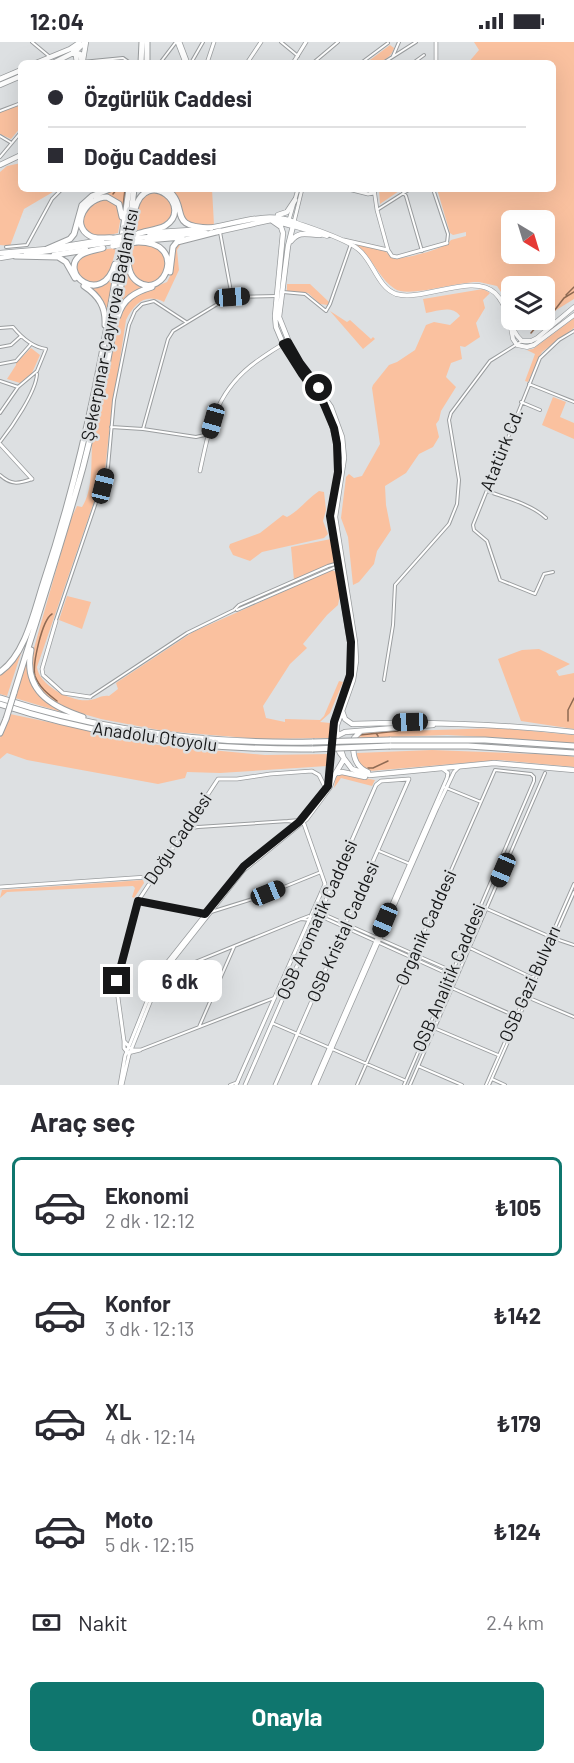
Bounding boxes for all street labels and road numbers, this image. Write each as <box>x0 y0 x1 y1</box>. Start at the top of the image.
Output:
street label: Şekerpınar-Çayırova Bağlantısı <box>76 207 142 443</box>
street label: Atatürk Cd. <box>474 405 528 494</box>
street label: Anadolu Otoyolu <box>92 716 219 756</box>
street label: Doğu Caddesi <box>139 789 216 888</box>
street label: OSB Aromatik Caddesi <box>271 836 361 1003</box>
street label: OSB Kristal Caddesi <box>301 858 383 1005</box>
street label: Organik Caddesi <box>390 866 460 989</box>
street label: OSB Analitik Caddesi <box>407 900 489 1055</box>
street label: OSB Gazi Bulvarı <box>494 922 565 1045</box>

